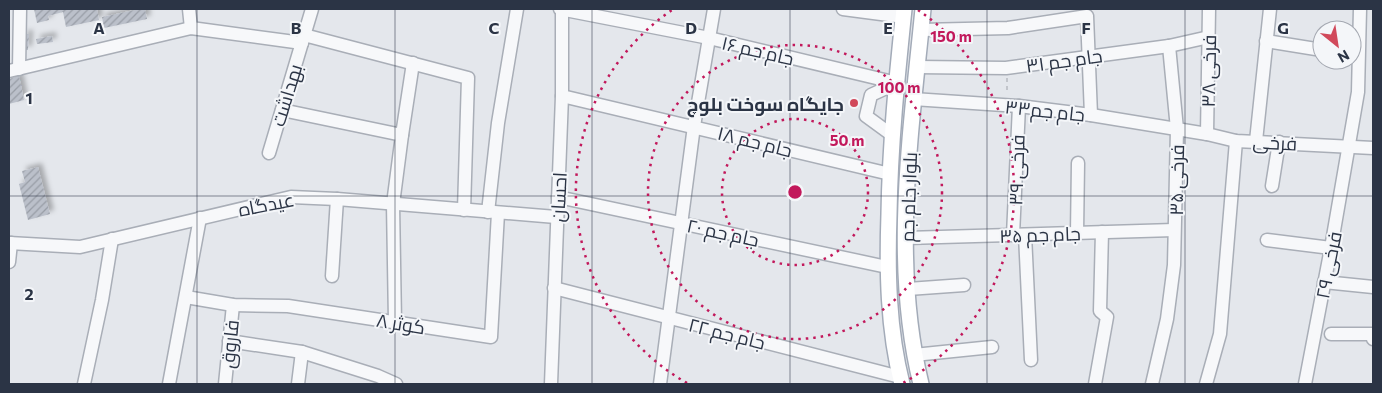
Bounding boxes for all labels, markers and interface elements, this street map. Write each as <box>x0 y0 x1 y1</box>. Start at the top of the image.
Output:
text: A <box>93 18 105 37</box>
text: B <box>291 18 302 37</box>
text: C <box>489 18 500 37</box>
text: D <box>685 18 697 37</box>
text: E <box>883 18 893 37</box>
text: F <box>1081 18 1091 37</box>
text: G <box>1277 18 1289 37</box>
north arrow <box>1312 20 1362 70</box>
text: 150 m <box>930 27 972 45</box>
street label: جام جم ۱۶ <box>719 31 796 72</box>
street label: فرخی ۳۸ <box>1196 34 1221 108</box>
street label: جام جم ۳۱ <box>1024 43 1104 80</box>
text: N <box>1335 47 1353 67</box>
street label: بهداشت <box>266 61 307 129</box>
text: 100 m <box>878 78 920 96</box>
text: 1 <box>25 88 33 107</box>
place label: جایگاه سوخت بلوچ <box>687 92 844 118</box>
street label: جام جم۳۳ <box>1003 94 1086 129</box>
marker: جایگاه سوخت بلوچ <box>848 97 860 109</box>
street label: جام جم ۱۸ <box>715 121 795 164</box>
street label: فرخی <box>1252 129 1298 156</box>
text: 50 m <box>830 131 864 149</box>
street label: فرخی ۳۹ <box>1003 134 1030 206</box>
street label: فرخی ۳۵ <box>1164 144 1189 216</box>
street label: بلوار جام جم <box>895 151 924 243</box>
street label: احسان <box>545 171 572 223</box>
centre of rings <box>786 183 804 201</box>
street label: عیدگاه <box>236 187 296 221</box>
street label: جام جم ۲۰ <box>684 213 761 254</box>
street label: جام جم ۳۵ <box>999 221 1081 250</box>
street label: فرخی ۲۹ <box>1310 229 1347 301</box>
text: 2 <box>24 284 34 303</box>
street label: کوثر ۸ <box>375 308 427 339</box>
street label: جام جم ۲۲ <box>685 312 768 357</box>
street label: فاروق <box>215 318 245 370</box>

